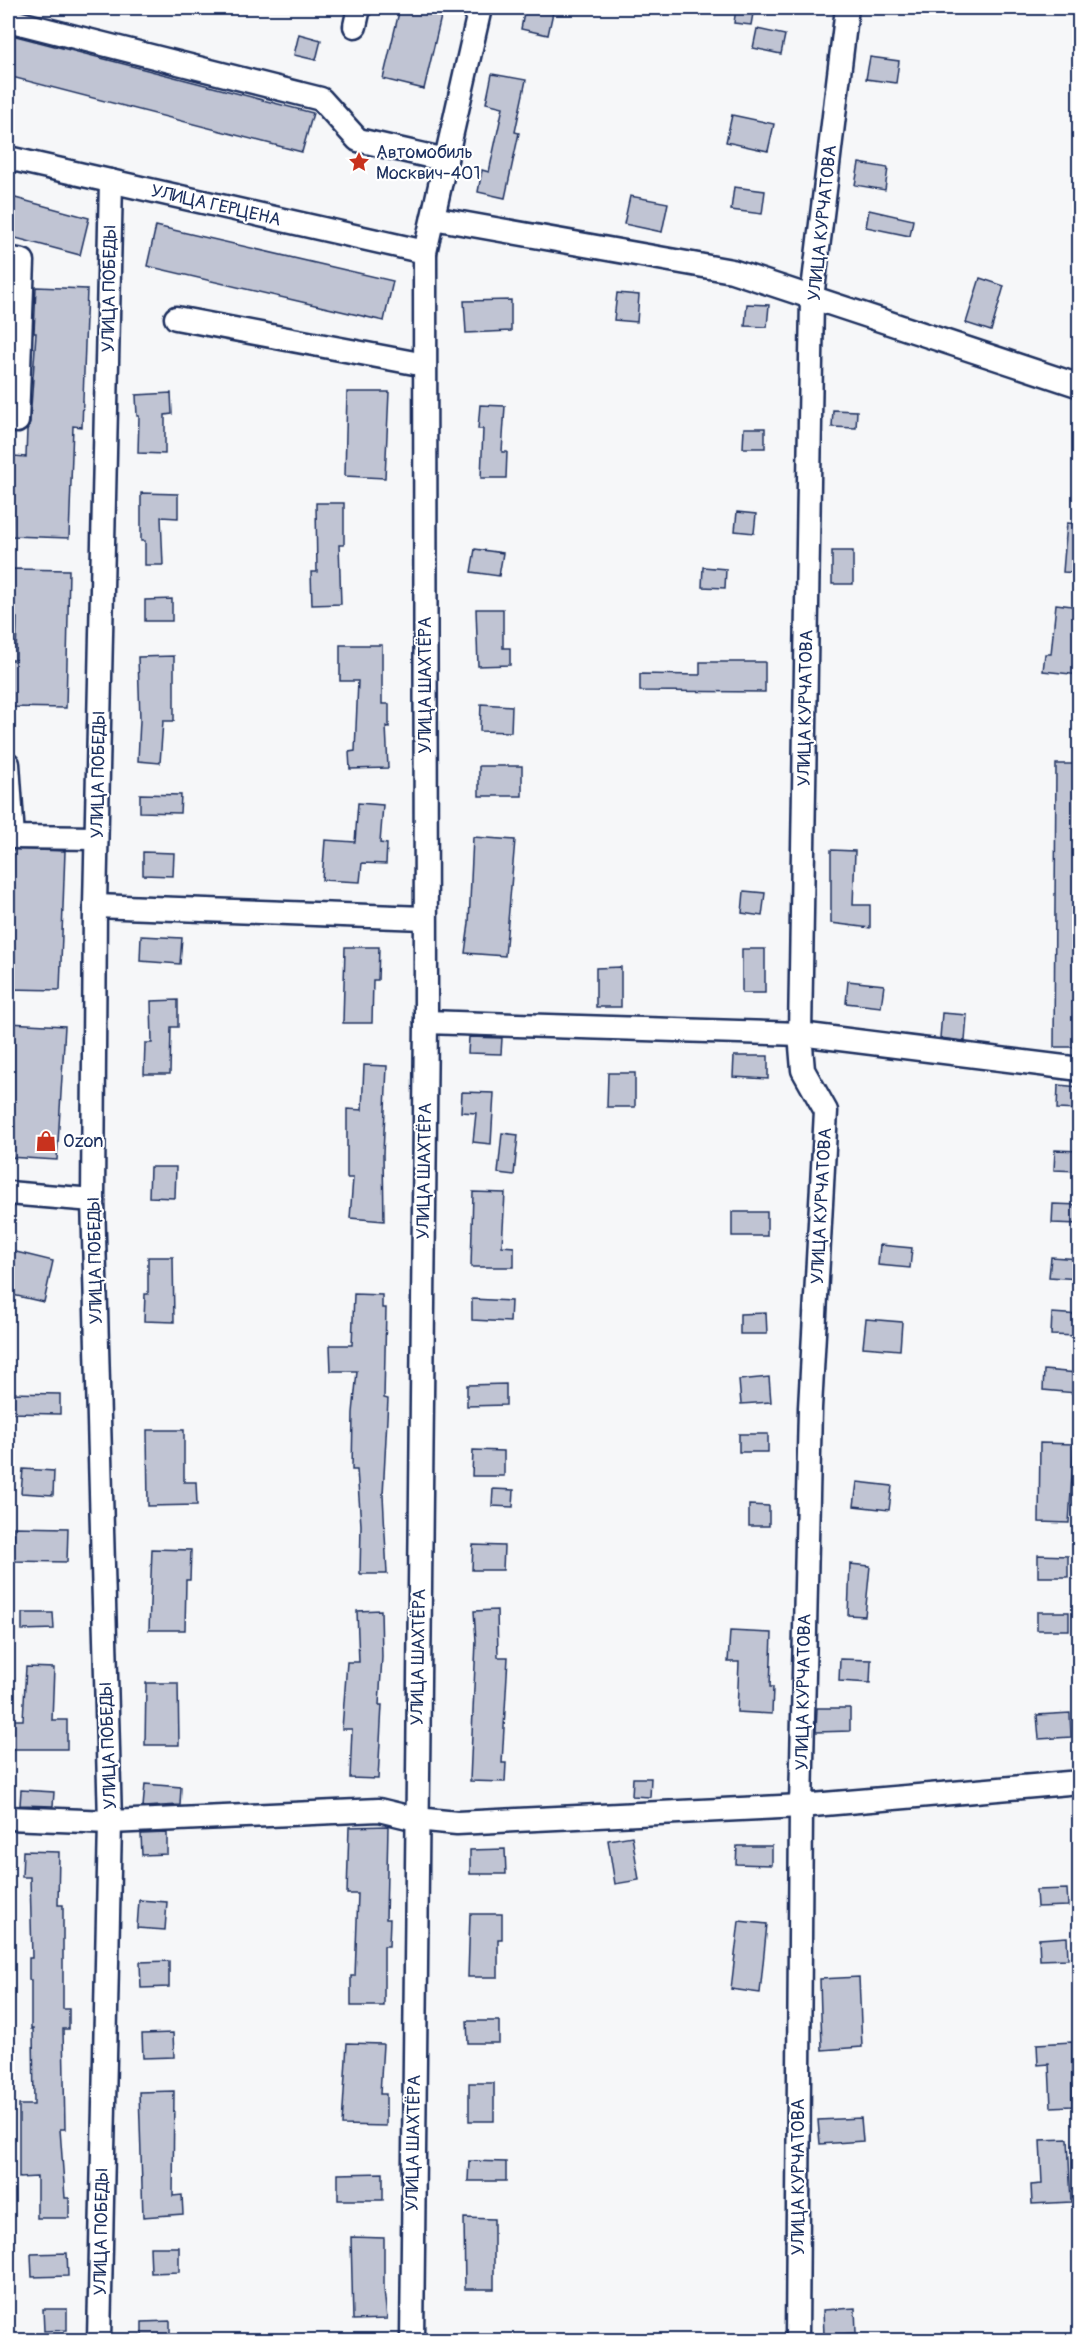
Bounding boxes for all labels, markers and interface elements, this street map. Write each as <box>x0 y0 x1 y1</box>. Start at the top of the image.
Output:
place label: Автомобиль Москвич-401 <box>376 141 480 185</box>
street label: УЛИЦА КУРЧАТОВА <box>803 144 842 302</box>
place icon: Автомобиль Москвич-401 <box>347 150 371 174</box>
street label: УЛИЦА ГЕРЦЕНА <box>149 179 284 232</box>
street label: УЛИЦА ПОБЕДЫ <box>97 225 122 353</box>
street label: УЛИЦА ШАХТЁРА <box>414 616 437 753</box>
street label: УЛИЦА КУРЧАТОВА <box>793 629 818 787</box>
street label: УЛИЦА ПОБЕДЫ <box>86 711 111 839</box>
street label: УЛИЦА ШАХТЁРА <box>412 1102 437 1240</box>
street label: УЛИЦА КУРЧАТОВА <box>806 1127 837 1285</box>
shop icon: Ozon <box>34 1129 58 1153</box>
place label: Ozon <box>63 1130 103 1153</box>
street label: УЛИЦА ПОБЕДЫ <box>83 1197 108 1325</box>
street label: УЛИЦА ШАХТЁРА <box>406 1588 431 1726</box>
street label: УЛИЦА КУРЧАТОВА <box>791 1613 816 1771</box>
street label: УЛИЦА ПОБЕДЫ <box>95 1682 122 1810</box>
street label: УЛИЦА ШАХТЁРА <box>401 2074 426 2212</box>
street label: УЛИЦА КУРЧАТОВА <box>787 2098 810 2255</box>
street label: УЛИЦА ПОБЕДЫ <box>89 2168 114 2296</box>

